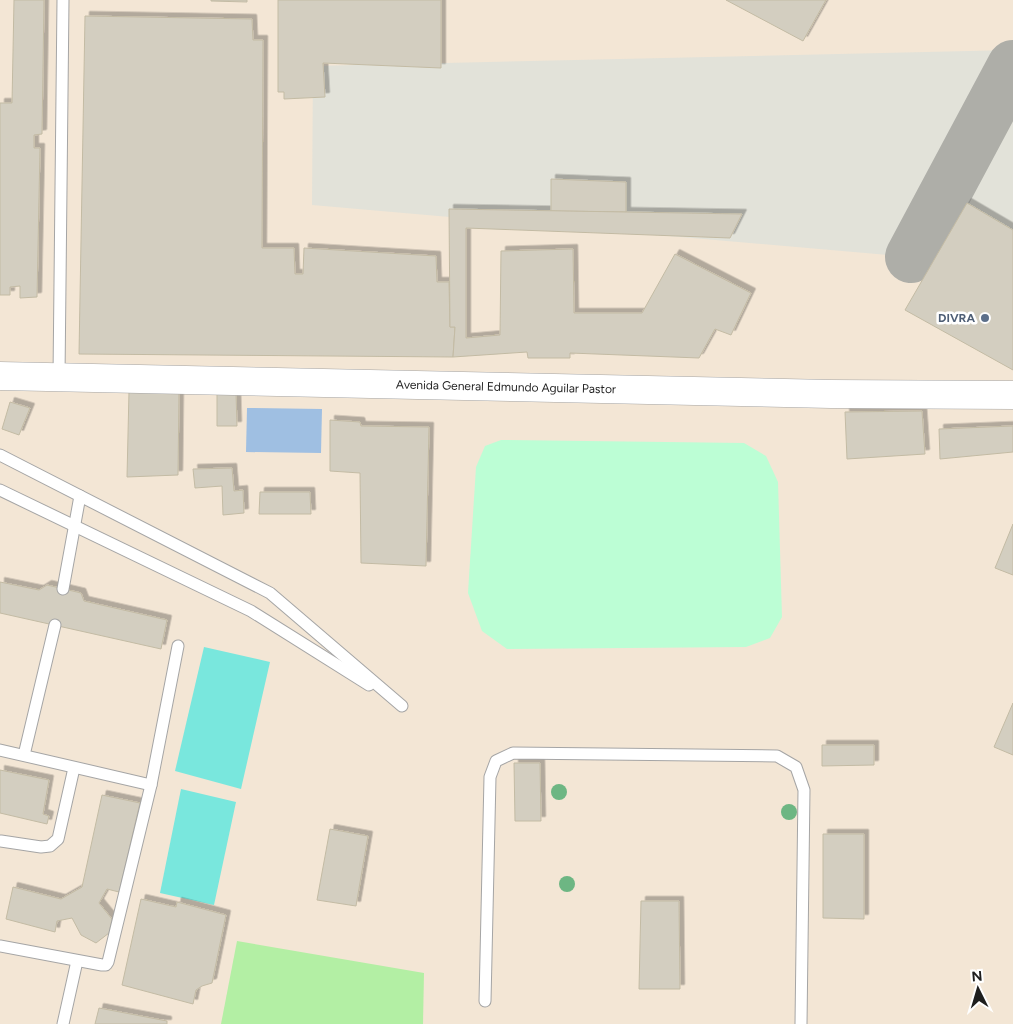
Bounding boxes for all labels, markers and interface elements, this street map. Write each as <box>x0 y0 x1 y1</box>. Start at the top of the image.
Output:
place label: DIVRA <box>938 311 975 325</box>
marker: DIVRA <box>979 312 991 324</box>
street label: Avenida General Edmundo Aguilar Pastor <box>396 378 616 396</box>
north arrow <box>953 964 1003 1014</box>
text: N <box>971 968 983 985</box>

